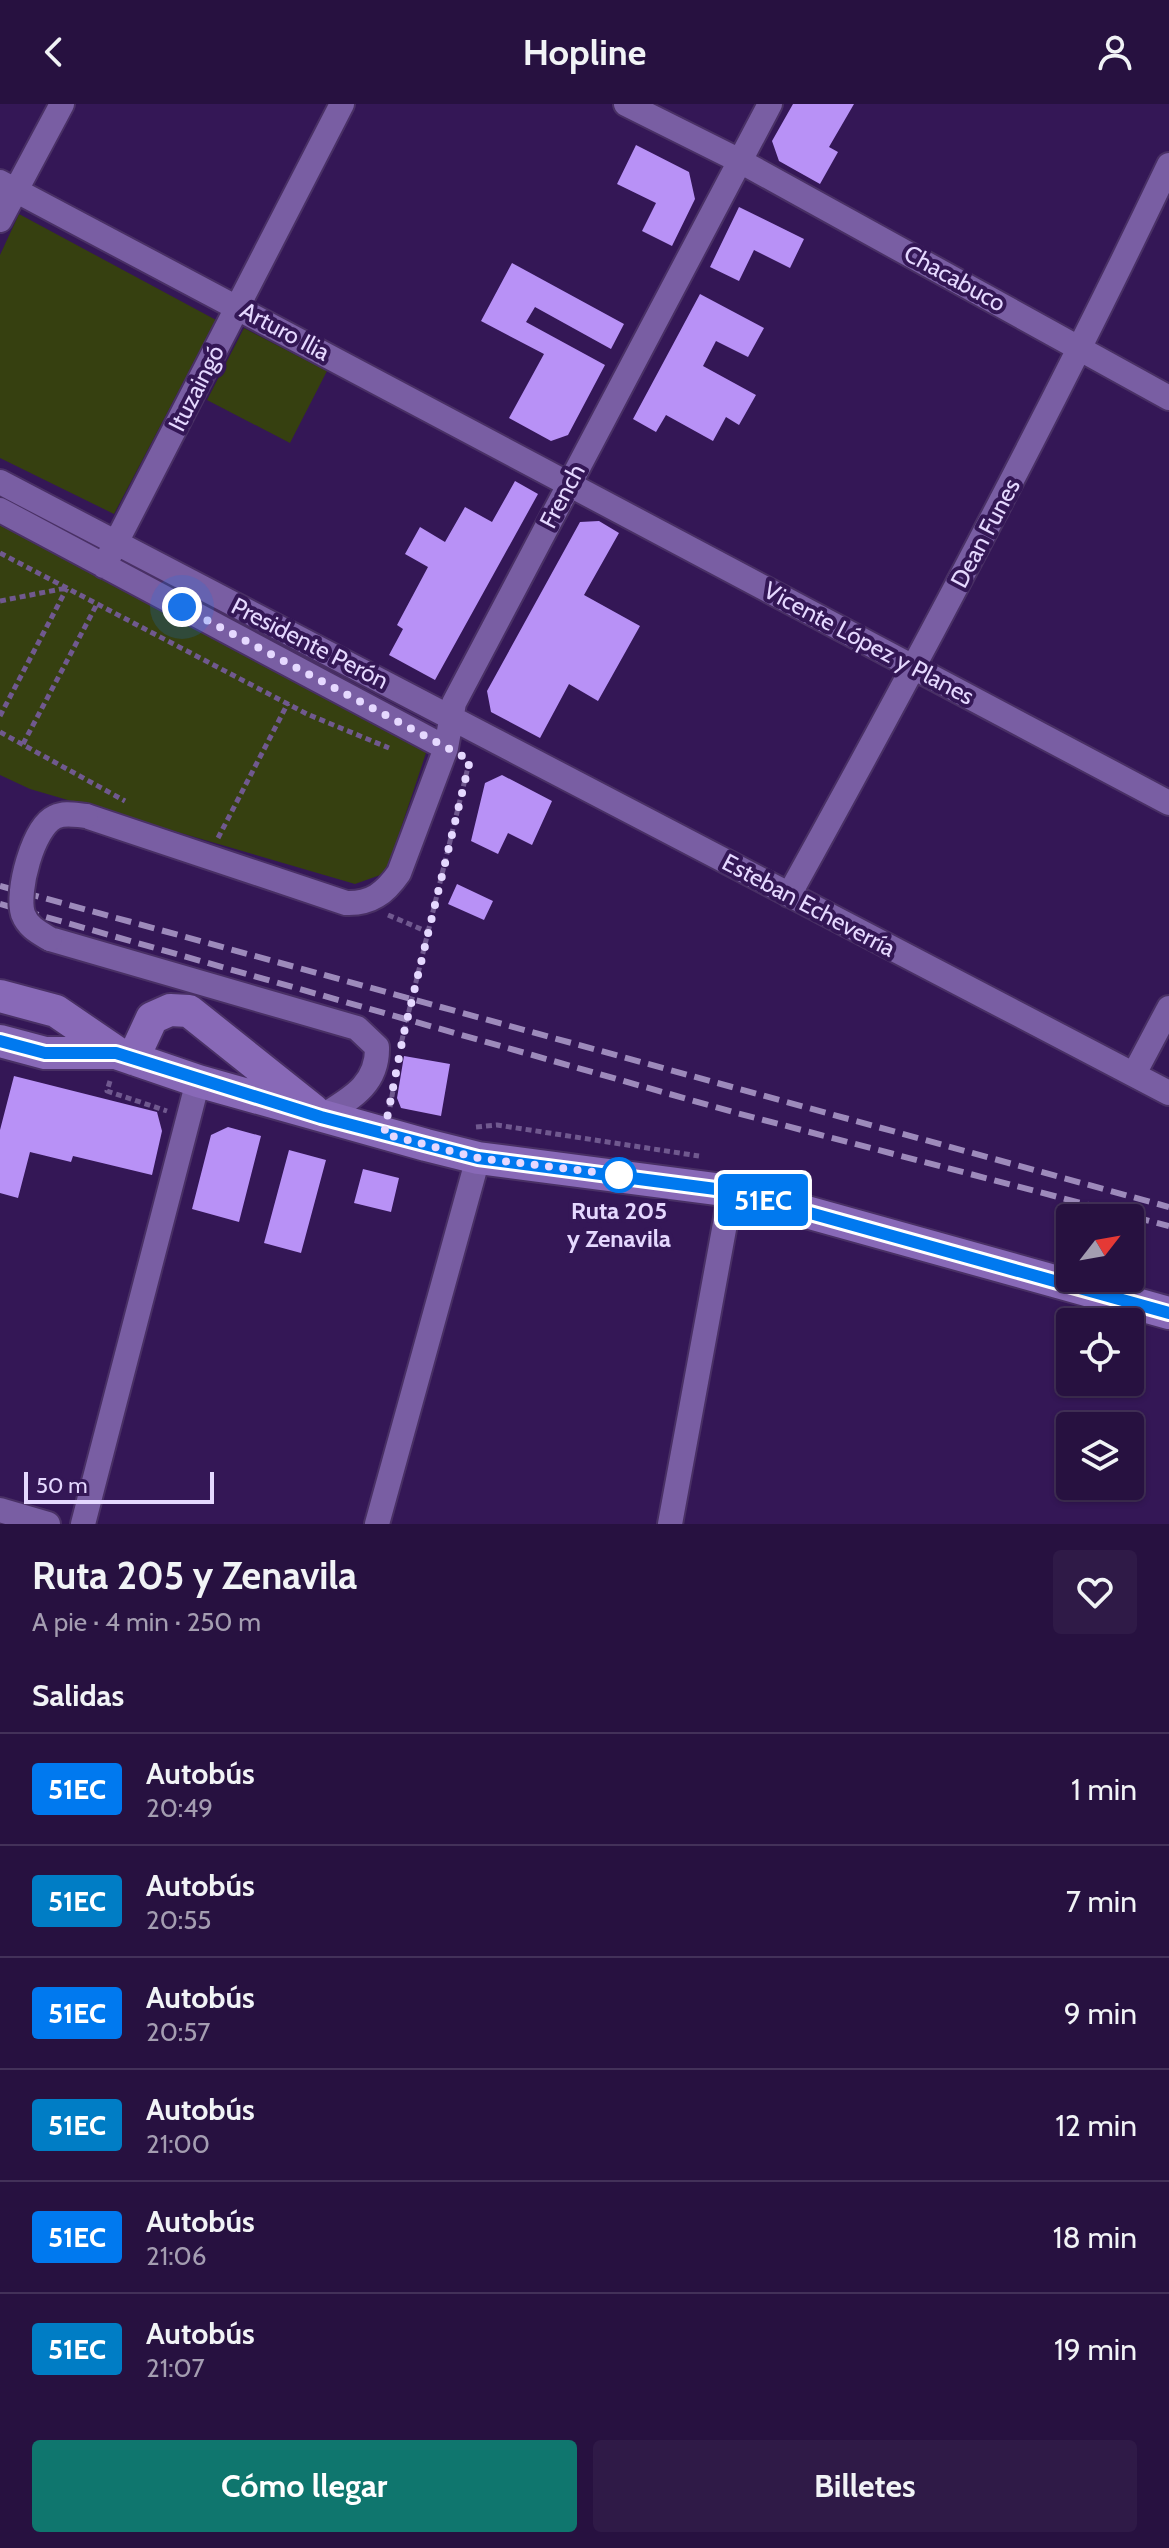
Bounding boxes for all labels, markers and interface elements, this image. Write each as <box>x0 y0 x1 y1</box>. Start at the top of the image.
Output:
icon: back <box>32 30 76 74</box>
text: Hopline <box>523 30 646 74</box>
icon: person <box>1093 30 1137 74</box>
street label: Chacabuco <box>899 238 1011 318</box>
street label: Arturo Ilia <box>235 295 335 367</box>
street label: Ituzaingó <box>162 340 230 436</box>
street label: French <box>533 459 591 533</box>
street label: Dean Funes <box>944 473 1026 593</box>
street label: Vicente López y Planes <box>759 575 979 711</box>
your location <box>162 587 202 627</box>
street label: Presidente Perón <box>227 591 393 695</box>
street label: Esteban Echeverría <box>718 847 901 963</box>
marker: Ruta 205 y Zenavila <box>602 1158 636 1192</box>
line badge: 51EC <box>707 1174 819 1226</box>
text: 51EC <box>734 1183 792 1217</box>
place label: Ruta 205 y Zenavila <box>567 1196 671 1253</box>
north arrow <box>1056 1204 1144 1292</box>
map controls <box>1056 1204 1144 1500</box>
button: locate <box>1056 1308 1144 1396</box>
button: layers <box>1056 1412 1144 1500</box>
scale bar <box>24 1468 214 1504</box>
text: 50 m <box>36 1472 88 1499</box>
button: heart <box>1053 1550 1137 1634</box>
text: Ruta 205 y Zenavila <box>32 1552 357 1599</box>
text: A pie · 4 min · 250 m <box>32 1606 261 1638</box>
text: Salidas <box>32 1677 124 1714</box>
text: Autobús <box>146 1755 255 1792</box>
text: 1 min <box>1071 1771 1137 1808</box>
text: 51EC <box>48 1772 106 1806</box>
text: 20:49 <box>146 1792 213 1824</box>
text: Autobús <box>146 1867 255 1904</box>
text: 7 min <box>1066 1883 1137 1920</box>
text: 51EC <box>48 1884 106 1918</box>
text: 20:55 <box>146 1904 211 1936</box>
text: Autobús <box>146 1979 255 2016</box>
text: 9 min <box>1064 1995 1137 2032</box>
text: 51EC <box>48 1996 106 2030</box>
text: 20:57 <box>146 2016 210 2048</box>
text: Autobús <box>146 2091 255 2128</box>
text: 12 min <box>1055 2107 1137 2144</box>
text: 51EC <box>48 2108 106 2142</box>
text: 21:00 <box>146 2128 210 2160</box>
text: Autobús <box>146 2203 255 2240</box>
text: 18 min <box>1053 2219 1137 2256</box>
text: 51EC <box>48 2220 106 2254</box>
text: 21:06 <box>146 2240 207 2272</box>
text: Autobús <box>146 2315 255 2352</box>
text: 19 min <box>1054 2331 1137 2368</box>
text: 51EC <box>48 2332 106 2366</box>
text: 21:07 <box>146 2352 205 2384</box>
button: Cómo llegar <box>32 2440 577 2532</box>
button: Billetes <box>593 2440 1137 2532</box>

